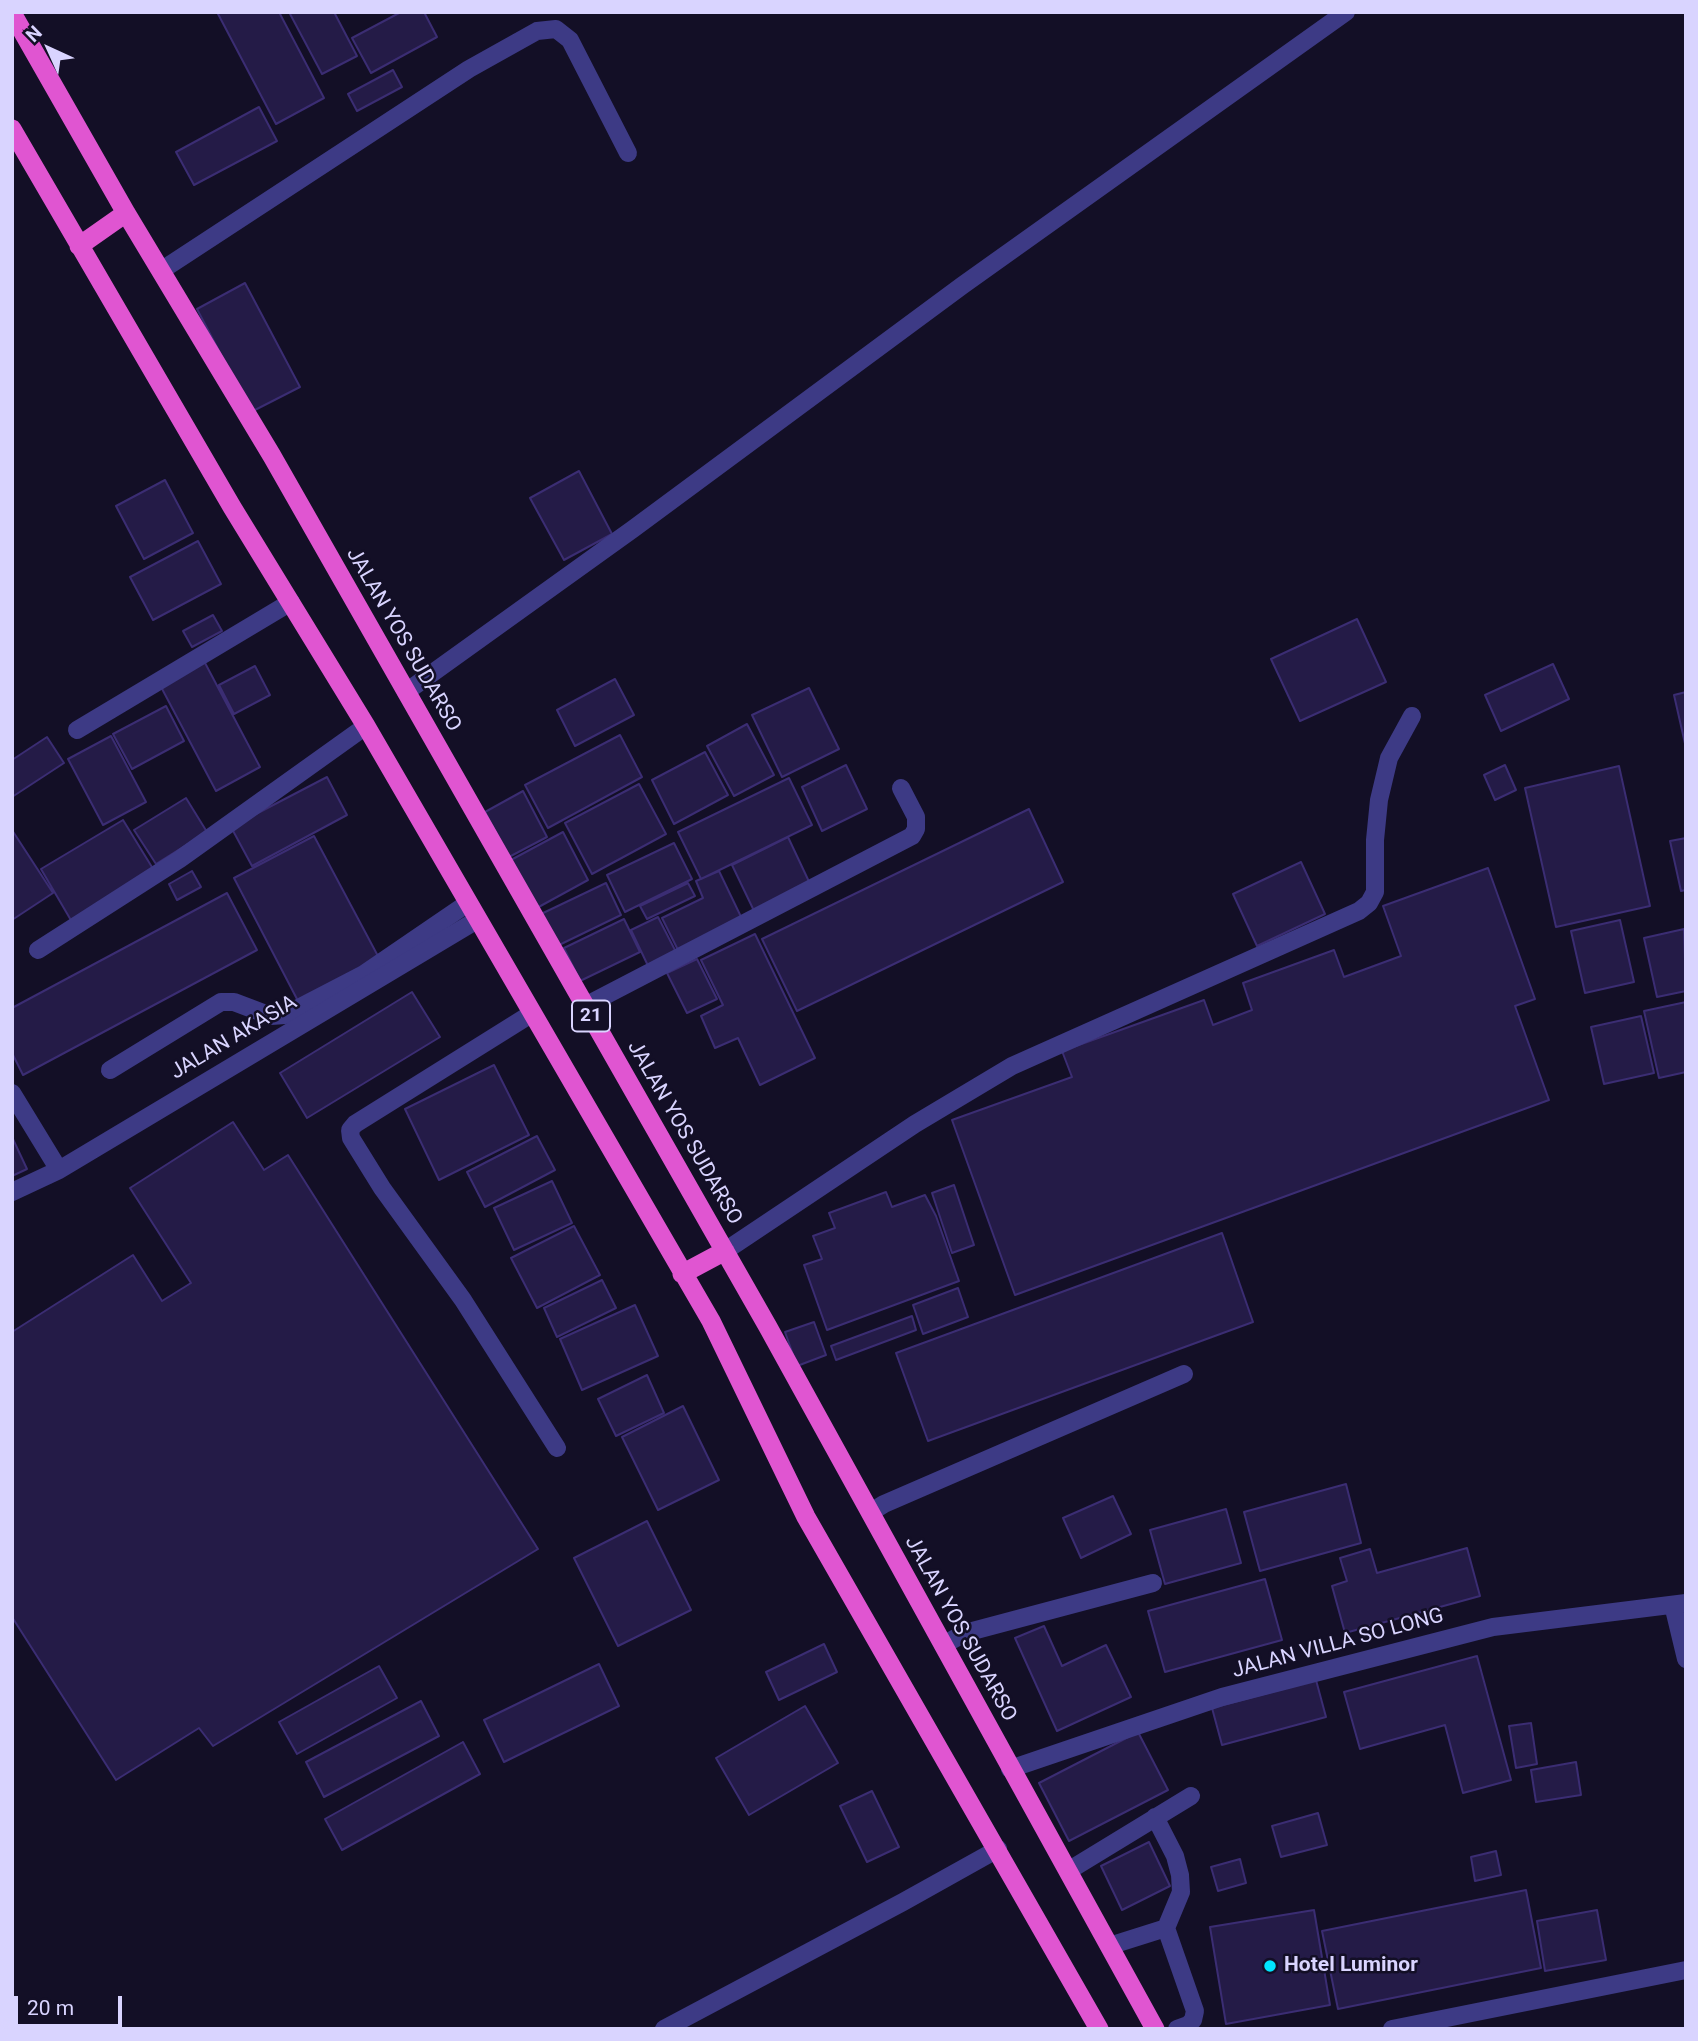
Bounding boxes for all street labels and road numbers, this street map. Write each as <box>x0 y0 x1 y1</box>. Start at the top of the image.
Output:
street label: JALAN YOS SUDARSO <box>340 544 466 736</box>
street label: JALAN AKASIA <box>166 990 302 1086</box>
road number: 21 <box>572 1000 610 1032</box>
street label: JALAN YOS SUDARSO <box>621 1037 747 1229</box>
street label: JALAN YOS SUDARSO <box>899 1532 1021 1726</box>
street label: JALAN VILLA SO LONG <box>1230 1604 1446 1684</box>

